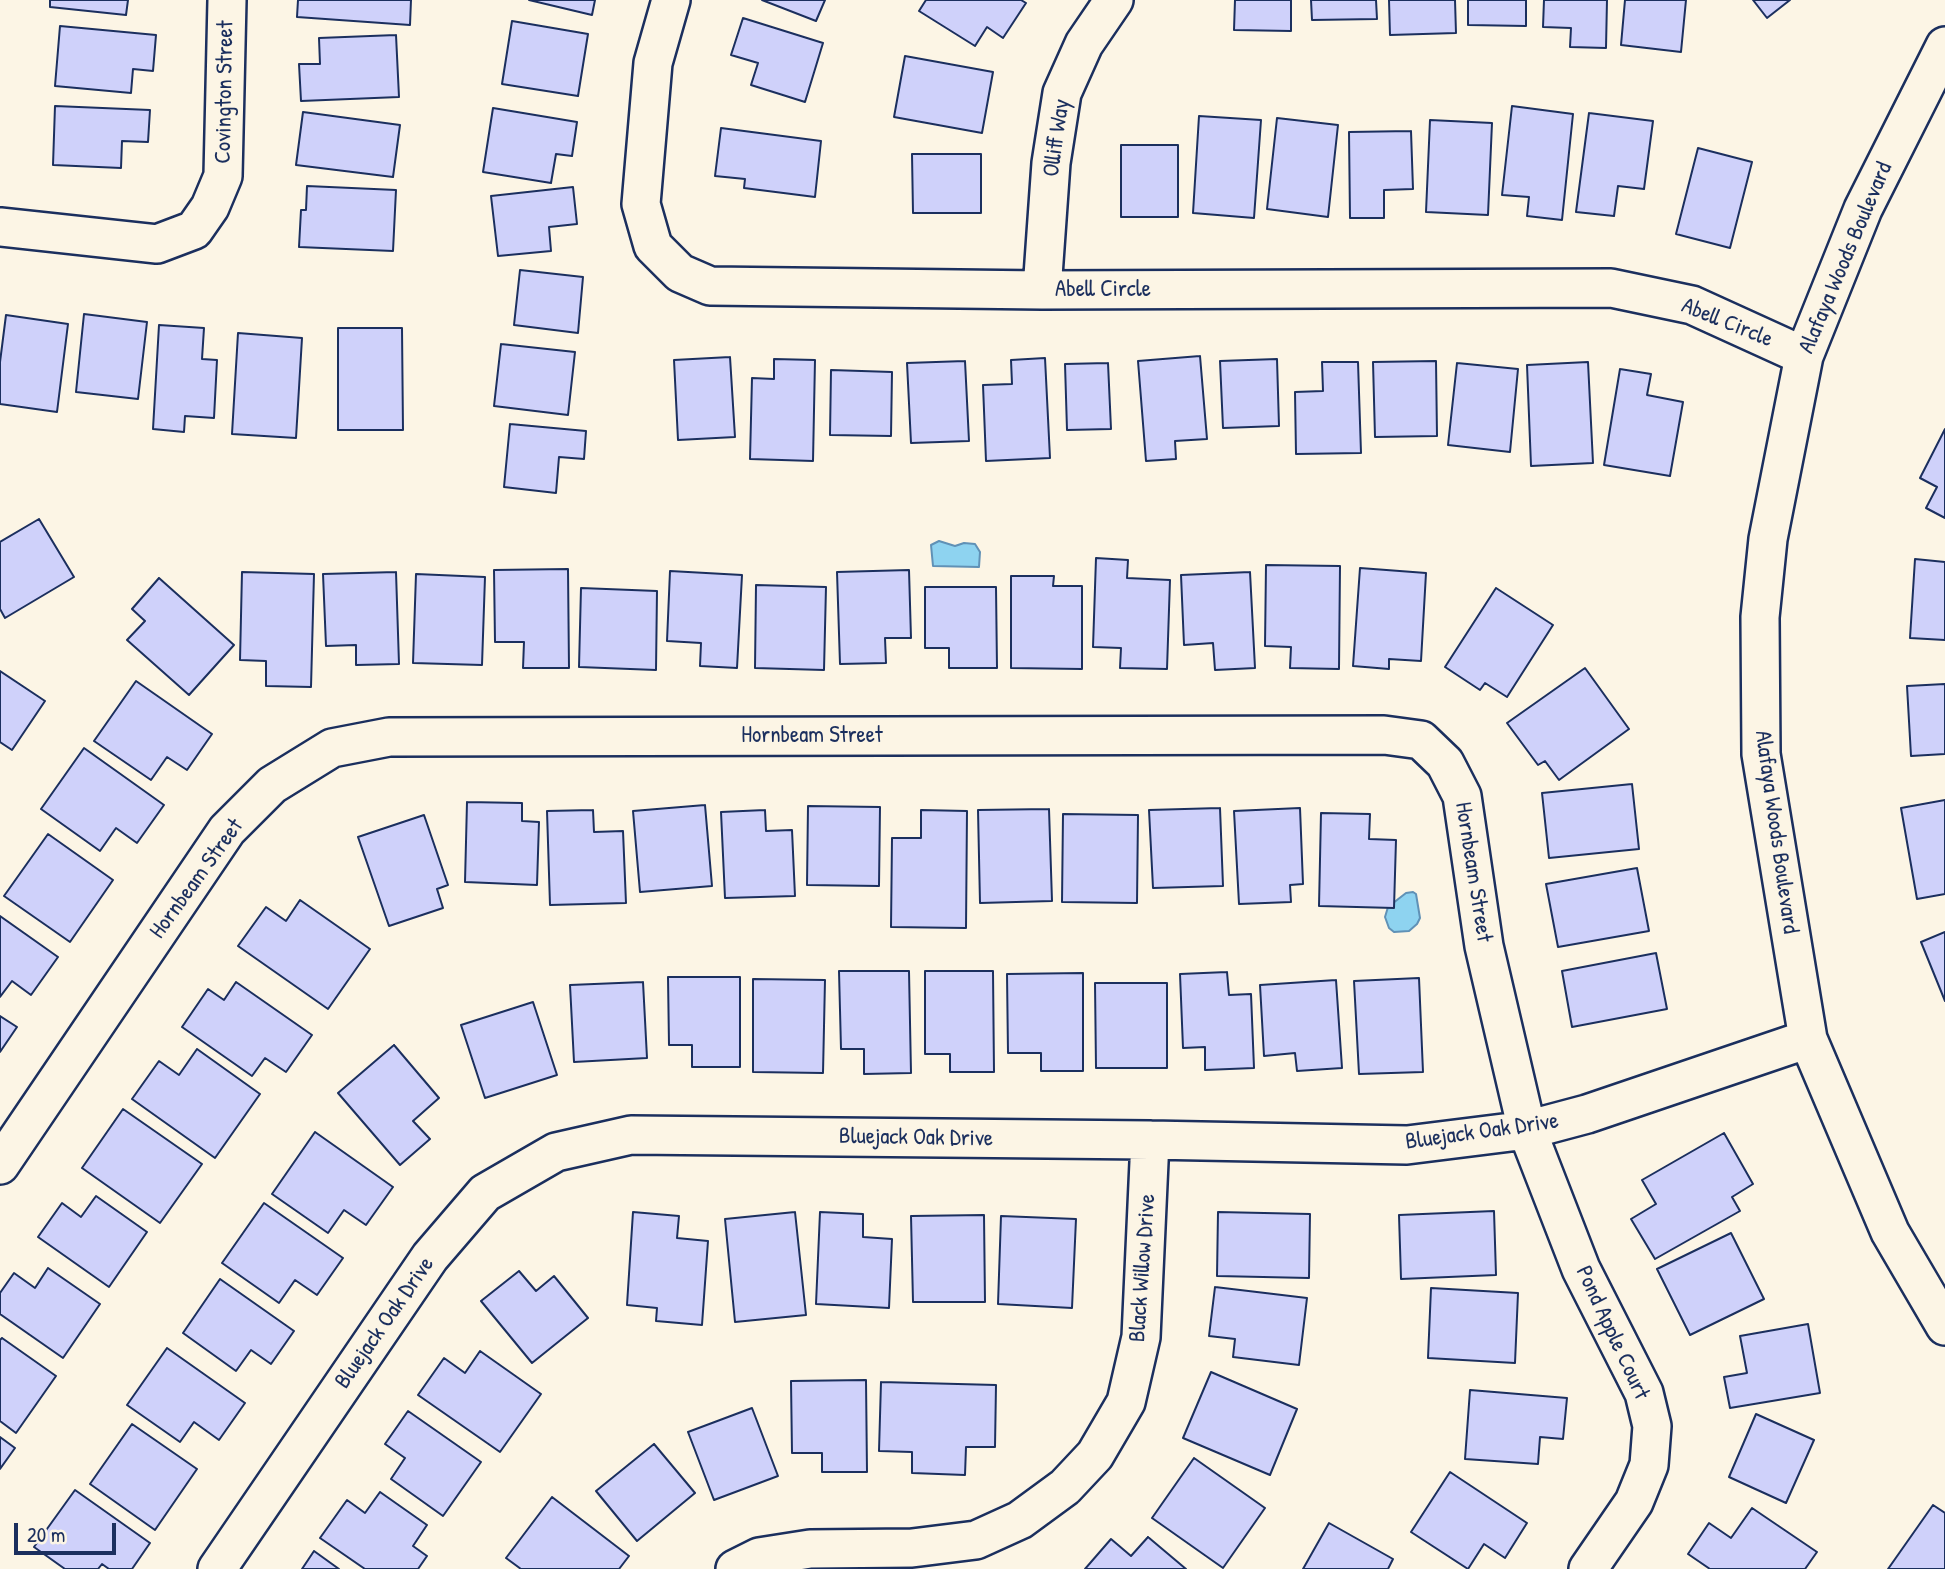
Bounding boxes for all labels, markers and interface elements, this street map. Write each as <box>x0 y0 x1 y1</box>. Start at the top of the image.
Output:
street label: Covington Street <box>210 20 240 164</box>
street label: Olliff Way <box>1038 97 1076 179</box>
street label: Alafaya Woods Boulevard <box>1793 158 1899 358</box>
street label: Abell Circle <box>1055 276 1151 304</box>
street label: Abell Circle <box>1677 292 1777 354</box>
street label: Hornbeam Street <box>741 722 883 750</box>
street label: Alafaya Woods Boulevard <box>1748 729 1804 935</box>
street label: Hornbeam Street <box>1448 800 1498 944</box>
street label: Hornbeam Street <box>144 814 250 944</box>
street label: Bluejack Oak Drive <box>1404 1108 1560 1156</box>
street label: Bluejack Oak Drive <box>839 1123 993 1153</box>
street label: Black Willow Drive <box>1124 1193 1162 1343</box>
street label: Bluejack Oak Drive <box>329 1252 441 1394</box>
street label: Pond Apple Court <box>1569 1262 1655 1404</box>
scale bar <box>18 1510 119 1554</box>
text: 20 m <box>27 1520 65 1549</box>

